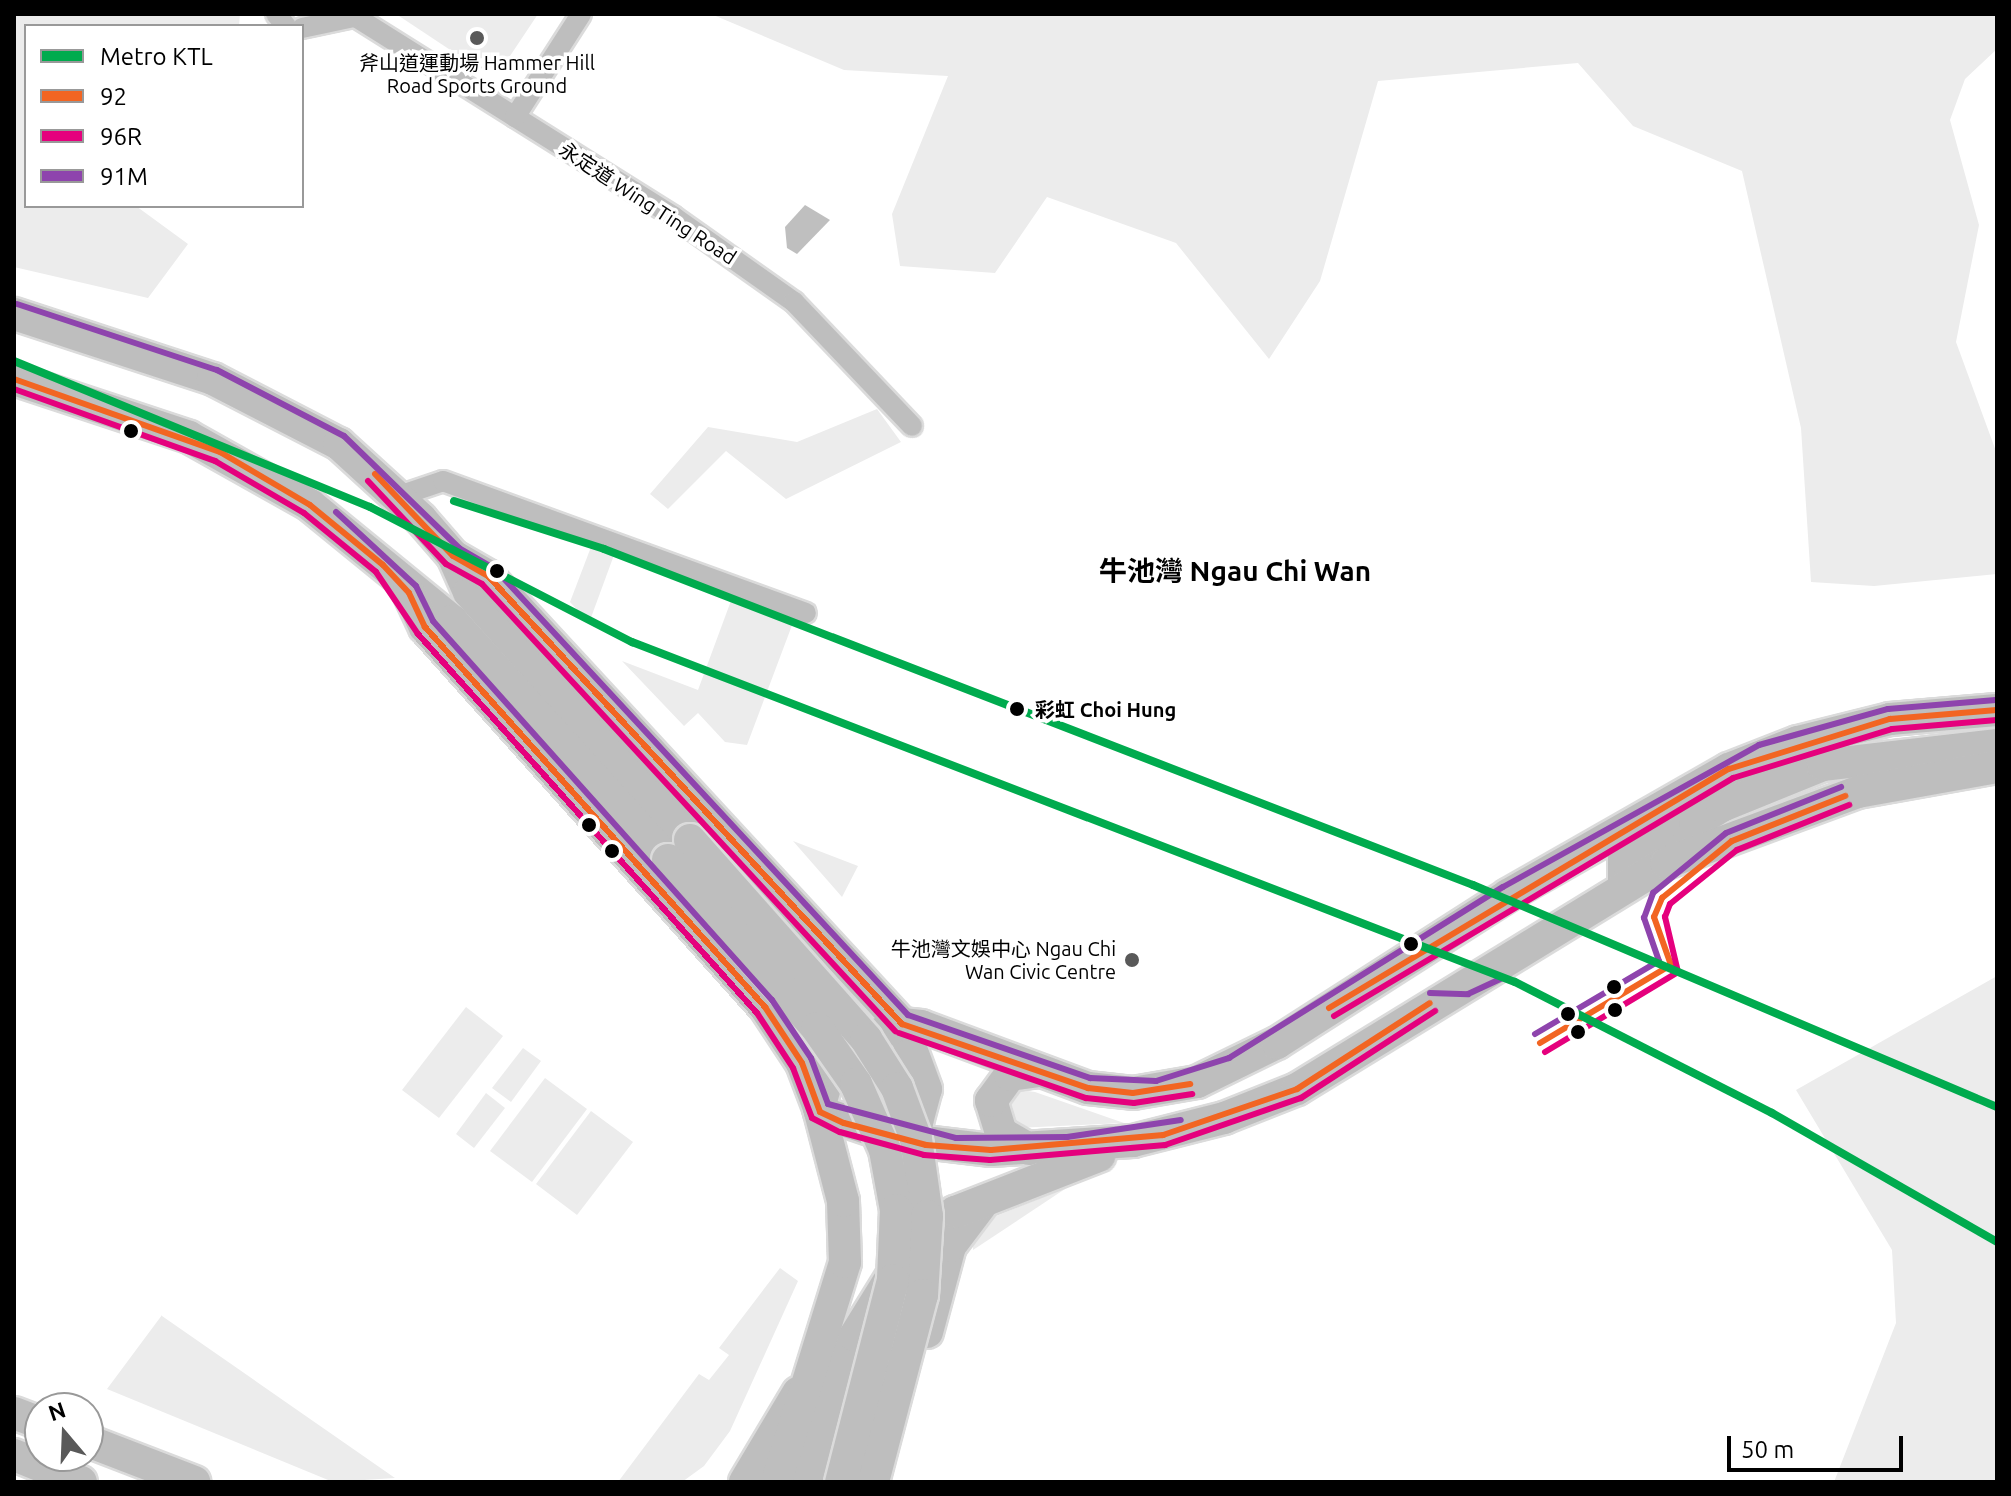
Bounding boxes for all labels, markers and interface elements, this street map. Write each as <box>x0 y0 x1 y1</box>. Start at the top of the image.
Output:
legend <box>24 24 304 208</box>
marker: 斧山道運動場 Hammer Hill Road Sports Ground <box>468 29 486 47</box>
text: Metro KTL <box>100 43 213 70</box>
place label: 斧山道運動場 Hammer Hill Road Sports Ground <box>359 50 595 97</box>
text: 92 <box>100 83 127 110</box>
text: 96R <box>100 123 142 150</box>
street label: 永定道 Wing Ting Road <box>555 137 741 269</box>
text: 91M <box>100 163 148 190</box>
unlabelled marker <box>123 423 139 439</box>
district label: 牛池灣 Ngau Chi Wan <box>1099 554 1371 588</box>
unlabelled marker <box>489 563 505 579</box>
place label: 彩虹 Choi Hung <box>1035 697 1176 721</box>
marker: 彩虹 Choi Hung <box>1006 698 1028 720</box>
unlabelled marker <box>581 817 597 833</box>
unlabelled marker <box>604 843 620 859</box>
place label: 牛池灣文娛中心 Ngau Chi Wan Civic Centre <box>891 936 1116 983</box>
unlabelled marker <box>1403 936 1419 952</box>
marker: 牛池灣文娛中心 Ngau Chi Wan Civic Centre <box>1123 951 1141 969</box>
unlabelled marker <box>1606 979 1622 995</box>
unlabelled marker <box>1607 1002 1623 1018</box>
unlabelled marker <box>1560 1006 1576 1022</box>
unlabelled marker <box>1570 1024 1586 1040</box>
north arrow <box>24 1392 104 1472</box>
text: N <box>45 1396 69 1425</box>
scale bar <box>1731 1420 1907 1470</box>
text: 50 m <box>1741 1436 1794 1463</box>

